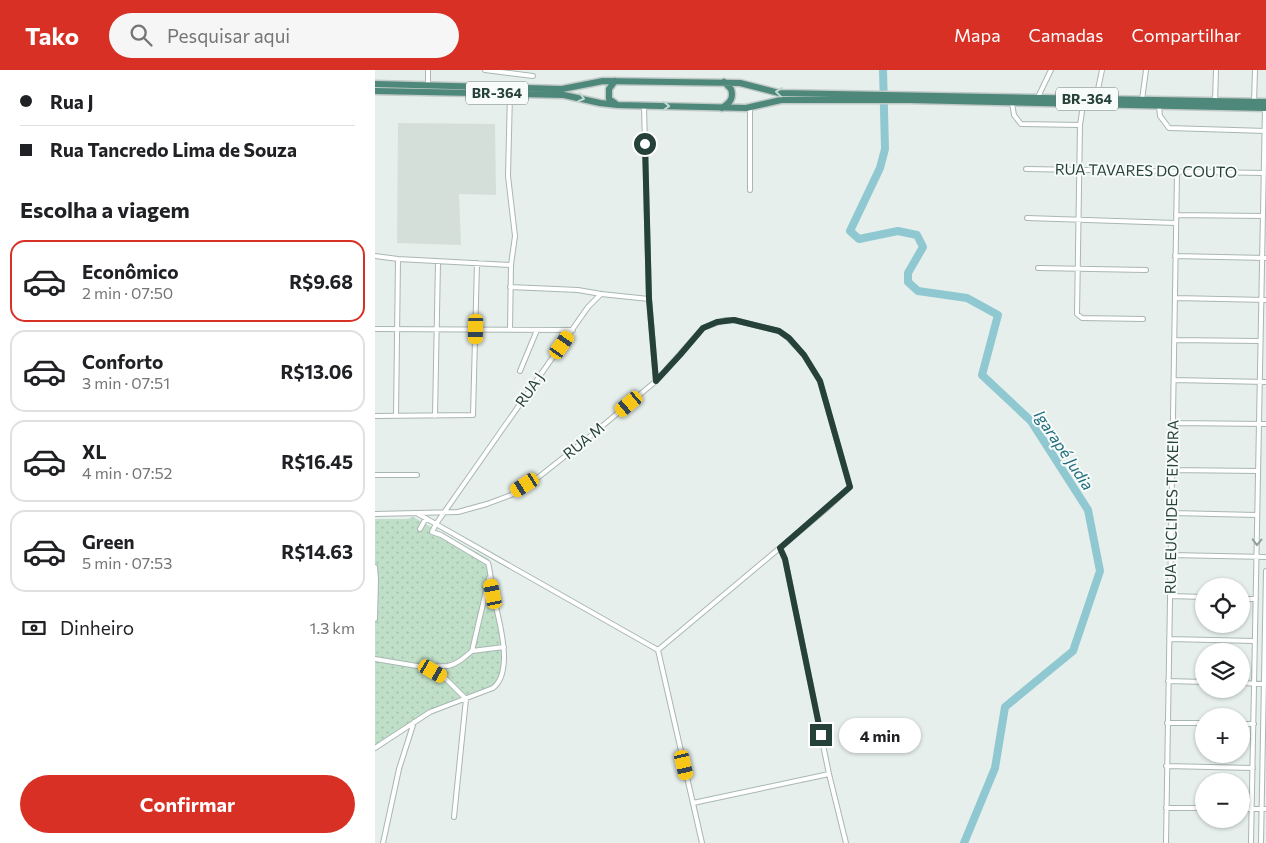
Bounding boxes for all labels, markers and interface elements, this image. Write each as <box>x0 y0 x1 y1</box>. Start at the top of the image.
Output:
search box <box>109 13 459 58</box>
text: Tako <box>25 21 79 50</box>
icon: search <box>127 21 155 49</box>
text: Pesquisar aqui <box>167 24 290 47</box>
text: Mapa <box>954 24 1001 46</box>
text: Camadas <box>1029 24 1103 46</box>
text: Compartilhar <box>1131 24 1241 46</box>
road number: BR-364 <box>466 82 528 104</box>
one-way arrow <box>774 87 782 98</box>
road number: BR-364 <box>1056 88 1118 110</box>
text: Rua J <box>50 90 93 113</box>
one-way arrow <box>576 92 585 103</box>
one-way arrow <box>663 101 671 112</box>
route start <box>634 133 656 155</box>
text: Rua Tancredo Lima de Souza <box>50 138 297 161</box>
street label: RUA TAVARES DO COUTO <box>1055 159 1237 181</box>
text: Escolha a viagem <box>20 196 190 223</box>
icon: car <box>22 259 67 304</box>
text: Econômico <box>82 260 179 283</box>
text: R$9.68 <box>289 270 353 293</box>
text: 2 min · 07:50 <box>82 283 173 302</box>
car <box>468 314 483 344</box>
car <box>547 328 576 362</box>
icon: car <box>22 349 67 394</box>
text: Conforto <box>82 350 163 373</box>
text: R$13.06 <box>280 360 353 383</box>
street label: RUA J <box>511 369 547 410</box>
text: 3 min · 07:51 <box>82 373 170 392</box>
car <box>612 389 645 419</box>
water label: Igarapé Judia <box>1031 406 1098 493</box>
street label: RUA M <box>559 418 608 462</box>
street label: RUA EUCLIDES TEIXEIRA <box>1160 420 1182 594</box>
icon: car <box>22 439 67 484</box>
text: XL <box>82 440 107 463</box>
text: R$16.45 <box>281 450 353 473</box>
text: 4 min · 07:52 <box>82 463 172 482</box>
car <box>508 471 541 499</box>
icon: car <box>22 529 67 574</box>
text: Green <box>82 530 134 553</box>
one-way arrow <box>1252 538 1262 546</box>
text: R$14.63 <box>281 540 353 563</box>
text: 5 min · 07:53 <box>82 553 172 572</box>
car <box>482 578 503 610</box>
map controls <box>1195 578 1250 828</box>
button: locate <box>1195 578 1250 633</box>
icon: cash <box>20 614 48 642</box>
text: Dinheiro <box>60 616 134 639</box>
text: 1.3 km <box>310 618 355 637</box>
button: layers <box>1195 643 1250 698</box>
car <box>416 657 449 685</box>
button: + <box>1195 708 1250 763</box>
callout: 4 min <box>839 718 921 752</box>
route end <box>810 724 832 746</box>
text: 4 min <box>860 726 900 745</box>
car <box>673 749 694 781</box>
button: − <box>1195 773 1250 828</box>
button: Confirmar <box>20 775 355 833</box>

